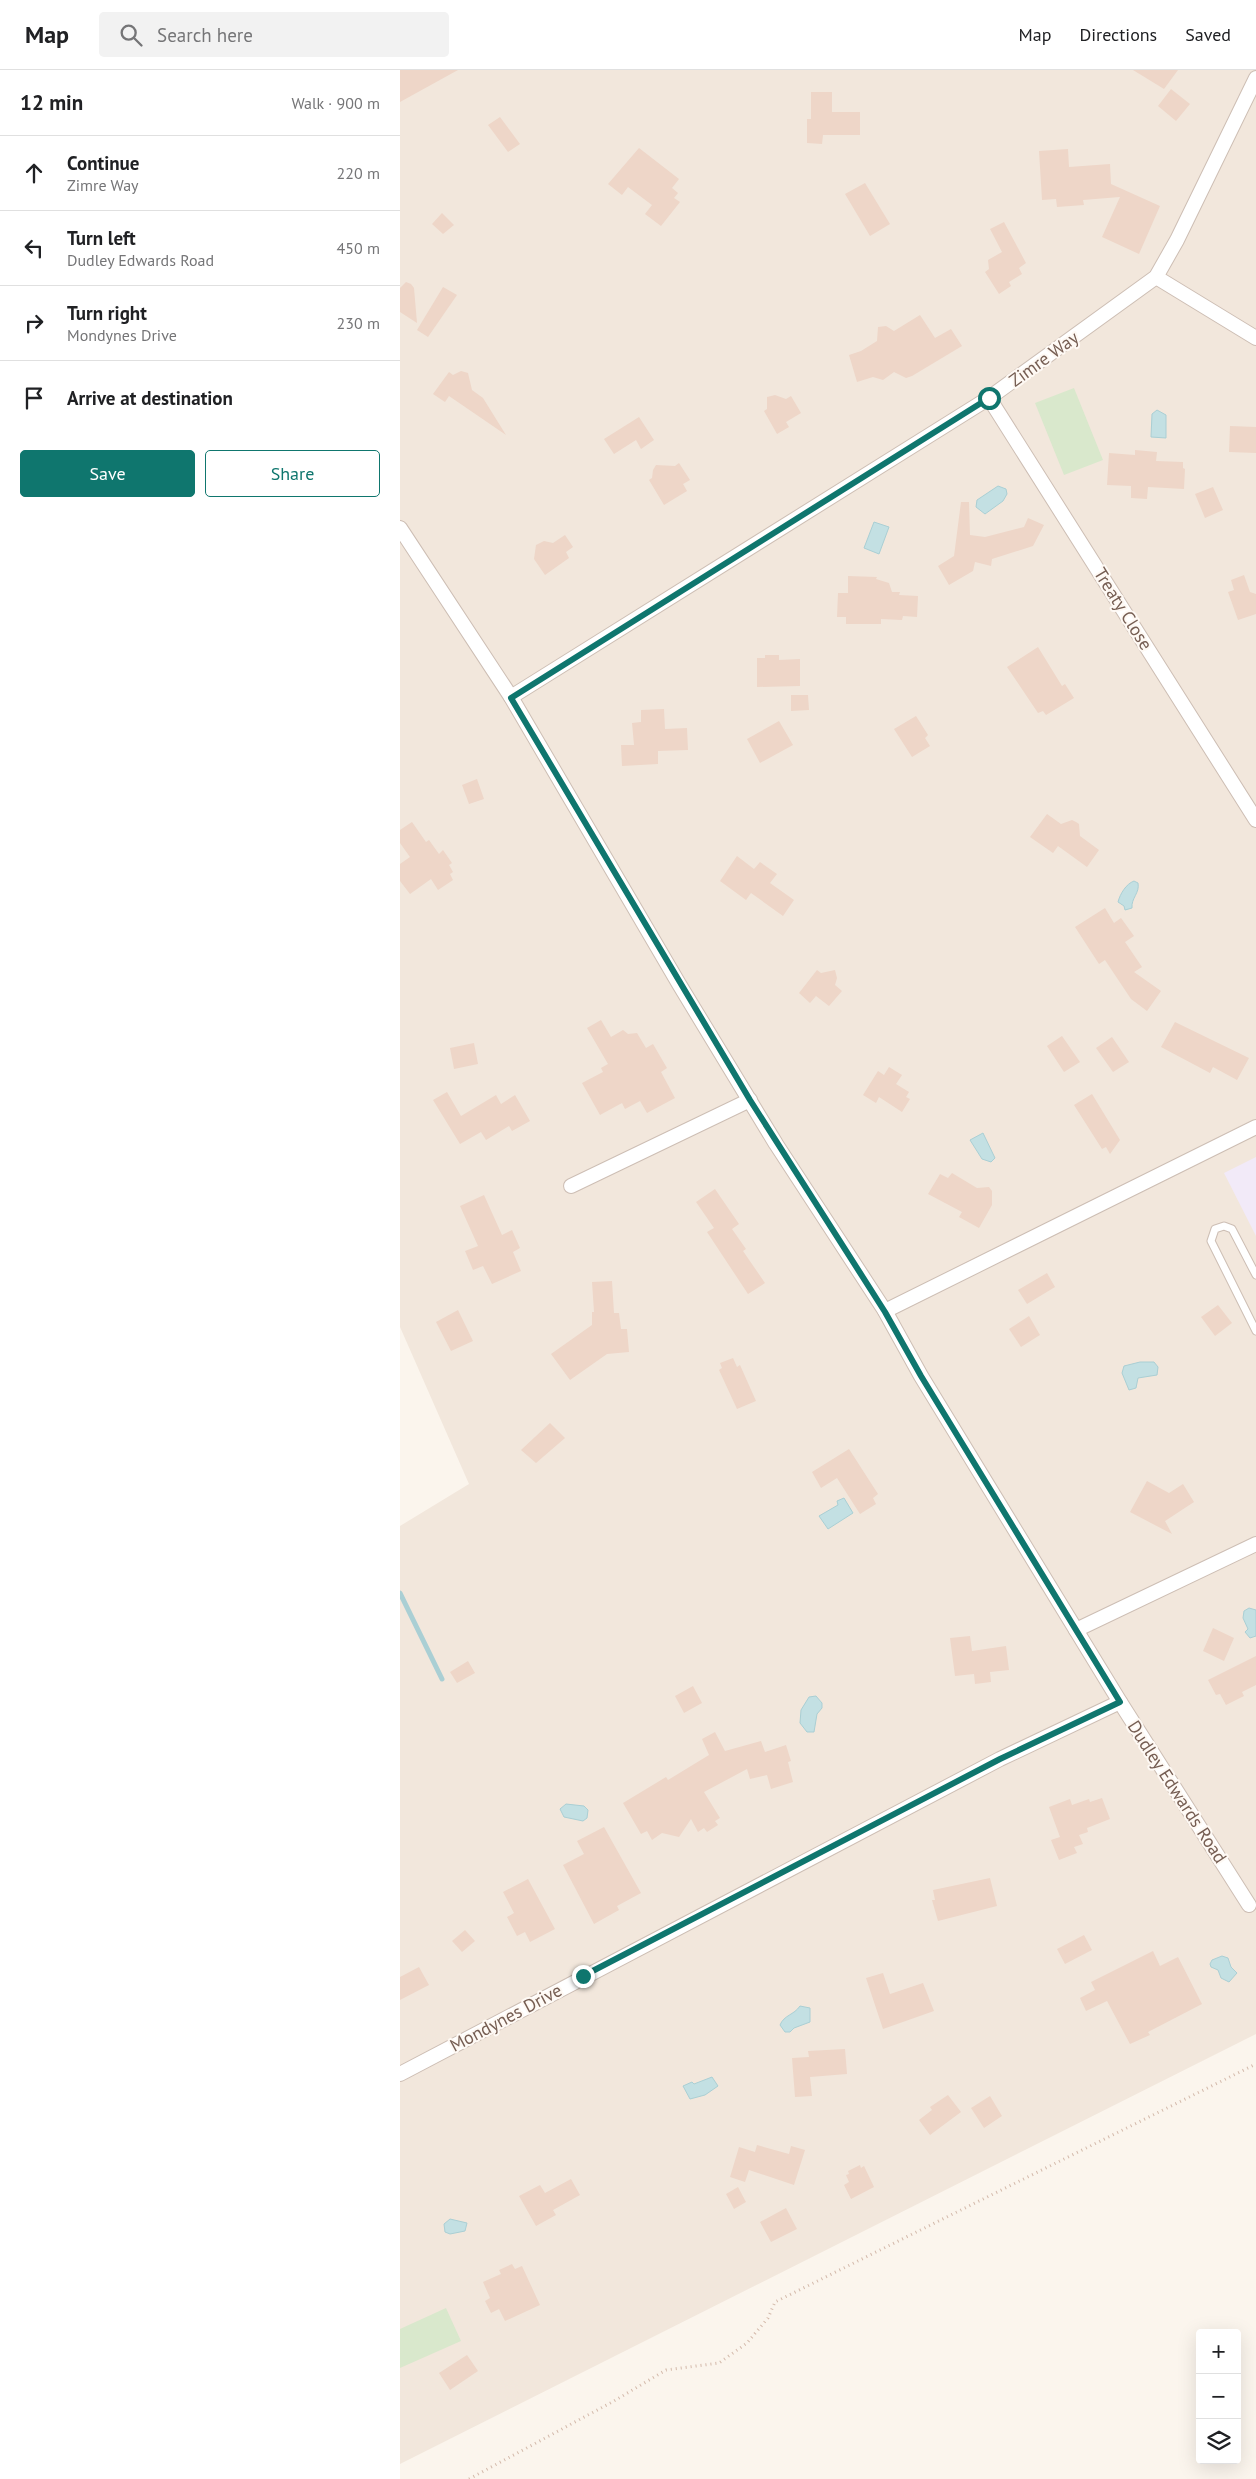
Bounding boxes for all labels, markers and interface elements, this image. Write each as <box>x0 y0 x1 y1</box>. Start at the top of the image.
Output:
search box <box>99 12 449 57</box>
text: Map <box>25 19 69 50</box>
icon: search <box>117 21 145 49</box>
text: Search here <box>157 23 253 47</box>
text: Map <box>1019 23 1051 46</box>
text: Directions <box>1079 23 1157 46</box>
text: Saved <box>1185 23 1231 46</box>
text: 12 min <box>20 89 83 116</box>
text: Walk · 900 m <box>291 93 380 113</box>
text: Continue <box>67 151 139 175</box>
icon: ahead <box>20 159 48 187</box>
text: 220 m <box>337 163 380 183</box>
text: Zimre Way <box>67 175 139 195</box>
text: Turn left <box>67 226 136 250</box>
icon: left <box>20 234 48 262</box>
text: 450 m <box>337 238 380 258</box>
text: Dudley Edwards Road <box>67 250 214 270</box>
text: Turn right <box>67 301 147 325</box>
icon: right <box>20 309 48 337</box>
text: 230 m <box>337 313 380 333</box>
text: Mondynes Drive <box>67 325 177 345</box>
street label: Zimre Way <box>1004 325 1084 392</box>
icon: arrive <box>20 384 48 412</box>
text: Arrive at destination <box>67 386 233 410</box>
route start <box>978 387 1001 410</box>
button: Save <box>20 450 195 497</box>
button: Share <box>205 450 380 497</box>
street label: Treaty Close <box>1089 563 1158 654</box>
street label: Dudley Edwards Road <box>1123 1716 1232 1867</box>
route end <box>572 1965 595 1988</box>
street label: Mondynes Drive <box>446 1978 566 2057</box>
map controls <box>1196 2329 1241 2464</box>
button: + <box>1196 2329 1241 2374</box>
button: − <box>1196 2374 1241 2419</box>
button: layers <box>1196 2419 1241 2464</box>

